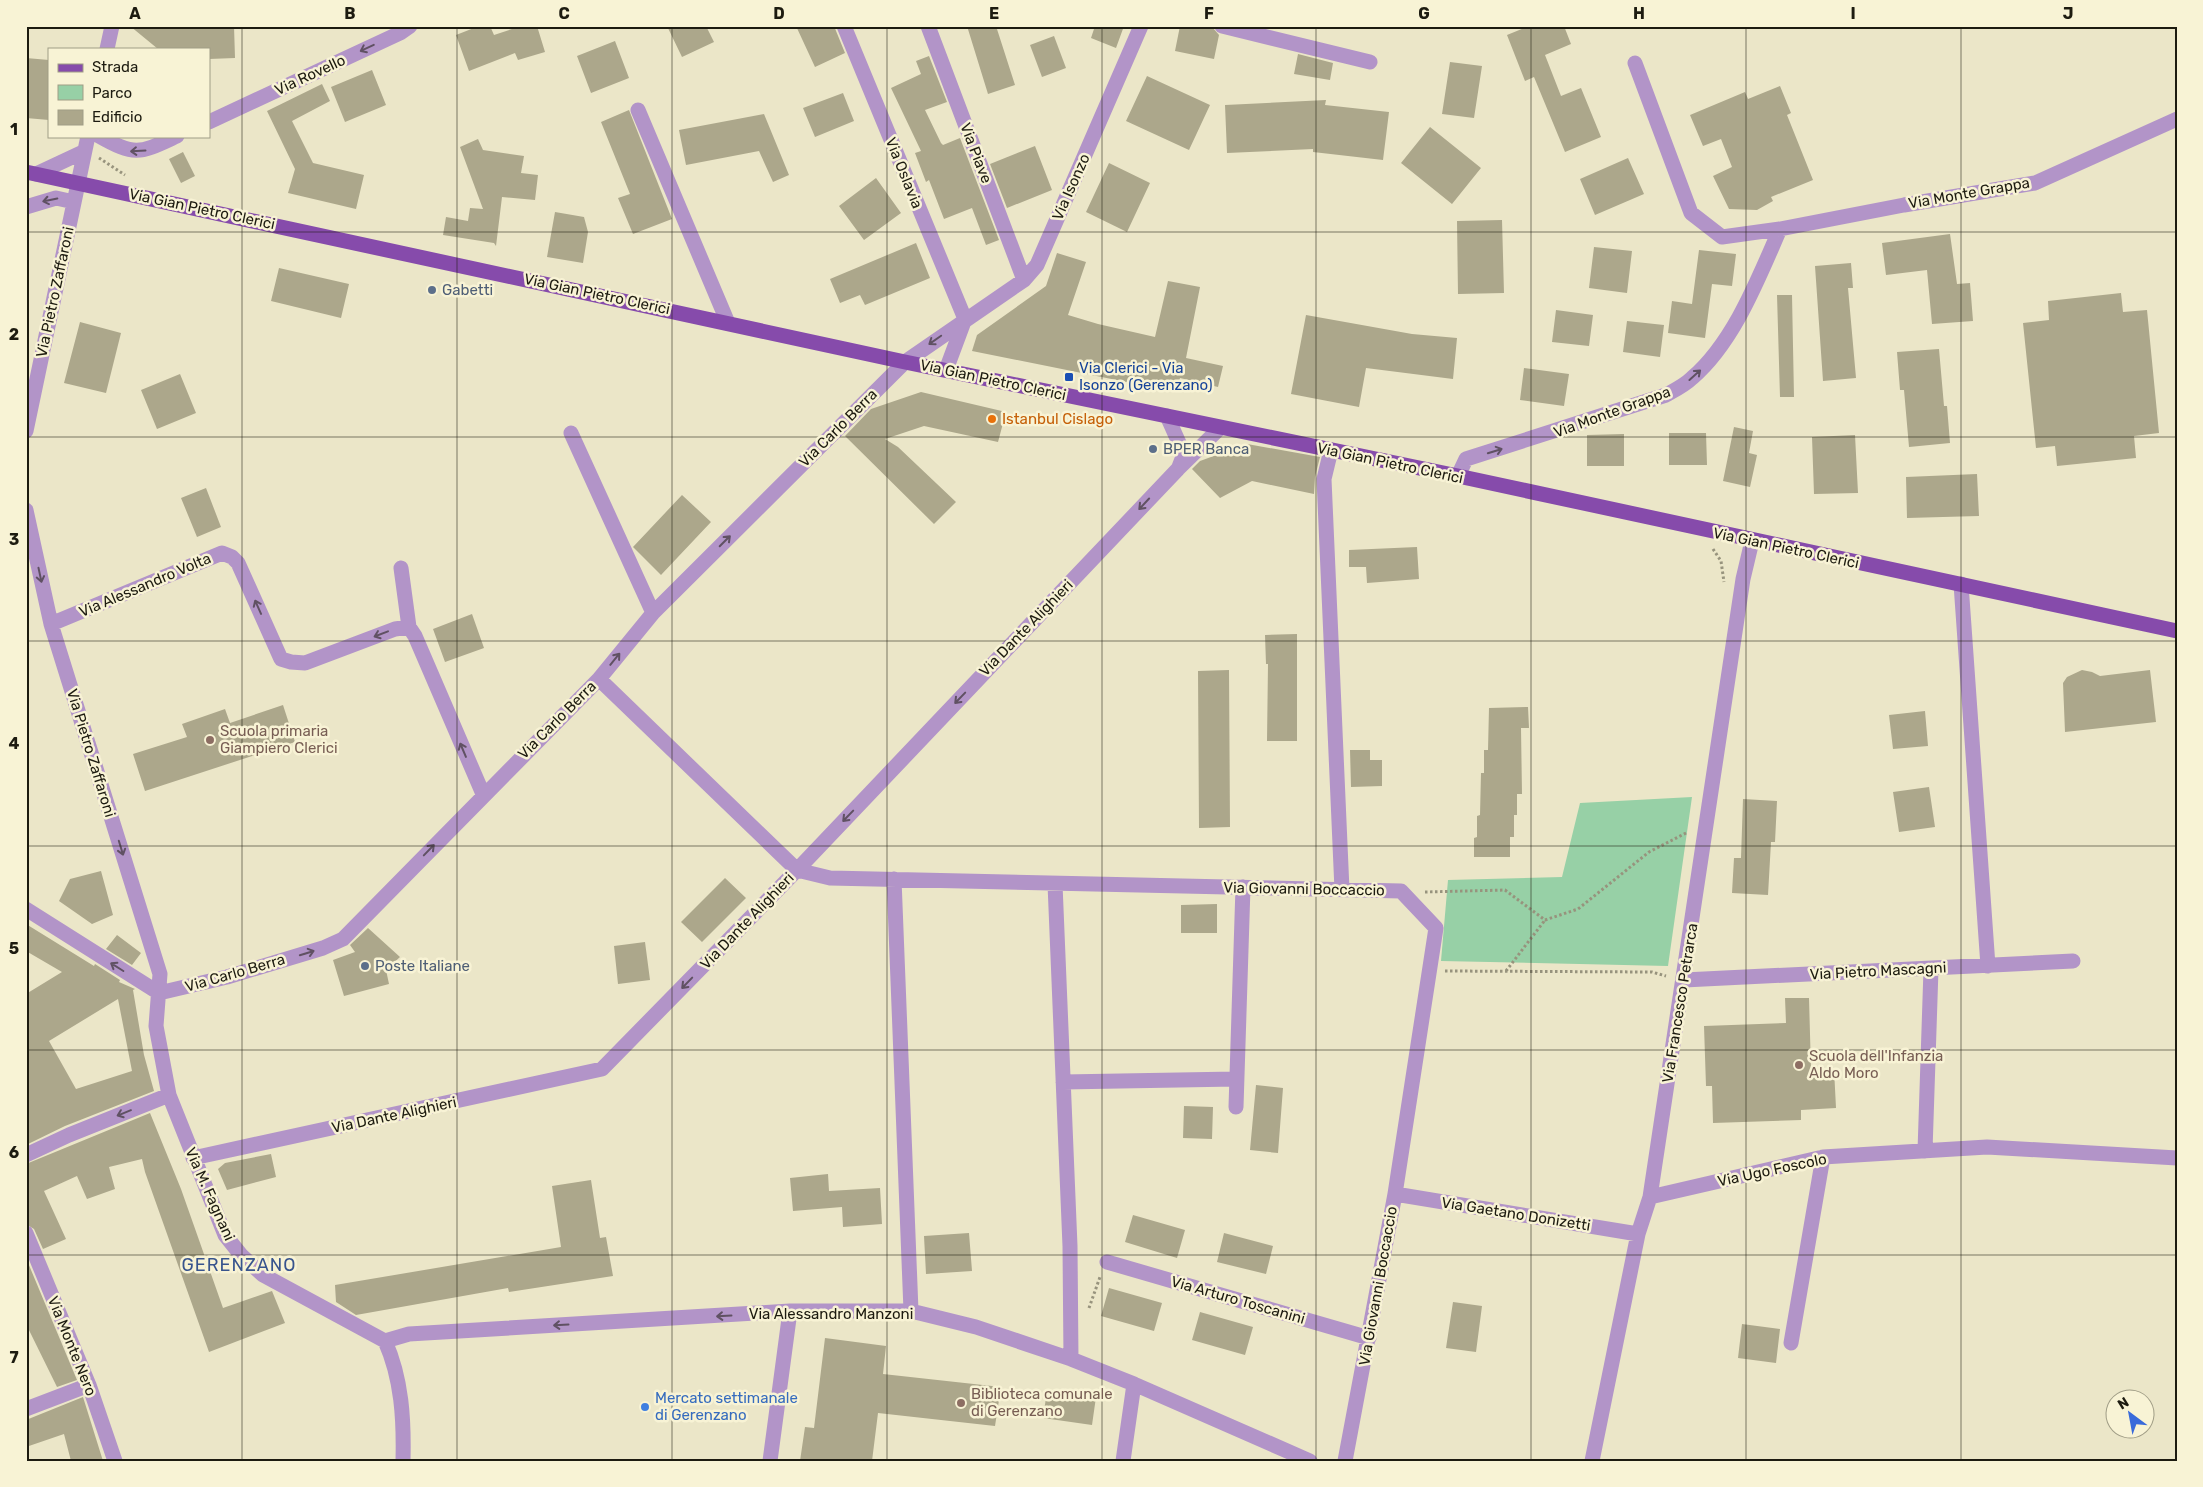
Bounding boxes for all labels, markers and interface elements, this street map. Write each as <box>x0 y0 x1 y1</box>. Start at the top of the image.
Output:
text: A <box>129 4 141 23</box>
text: B <box>344 4 356 23</box>
text: C <box>558 4 570 23</box>
text: D <box>773 4 785 23</box>
text: E <box>989 4 999 23</box>
text: F <box>1204 4 1214 23</box>
text: G <box>1418 4 1430 23</box>
text: H <box>1633 4 1645 23</box>
text: I <box>1850 4 1856 23</box>
text: J <box>2063 4 2073 23</box>
one-way arrow <box>360 44 375 54</box>
legend <box>48 48 210 138</box>
street label: Via Rovello <box>272 51 348 99</box>
text: Strada <box>92 58 138 76</box>
text: Parco <box>92 84 132 102</box>
text: Edificio <box>92 108 142 126</box>
text: 1 <box>10 120 18 139</box>
street label: Via Piave <box>956 120 996 186</box>
street label: Via Oslavia <box>882 135 926 211</box>
one-way arrow <box>130 146 146 155</box>
street label: Via Isonzo <box>1048 151 1094 223</box>
street label: Via Monte Grappa <box>1907 173 2031 213</box>
street label: Via Gian Pietro Clerici <box>127 185 277 233</box>
one-way arrow <box>42 196 58 206</box>
street label: Via Pietro Zaffaroni <box>32 225 78 359</box>
street label: Via Gian Pietro Clerici <box>522 270 672 318</box>
place label: Gabetti <box>442 281 493 299</box>
marker: Gabetti <box>426 284 438 296</box>
text: 2 <box>9 325 19 344</box>
one-way arrow <box>928 335 942 345</box>
street label: Via Gian Pietro Clerici <box>918 356 1068 404</box>
place label: Via Clerici - Via Isonzo (Gerenzano) <box>1079 359 1213 394</box>
one-way arrow <box>1688 369 1701 381</box>
marker: Via Clerici - Via Isonzo (Gerenzano) <box>1063 371 1075 383</box>
street label: Via Monte Grappa <box>1551 383 1673 441</box>
street label: Via Carlo Berra <box>795 385 881 471</box>
place label: Istanbul Cislago <box>1002 410 1113 428</box>
marker: Istanbul Cislago <box>986 413 998 425</box>
street label: Via Gian Pietro Clerici <box>1315 439 1465 487</box>
place label: BPER Banca <box>1163 440 1249 458</box>
marker: BPER Banca <box>1147 443 1159 455</box>
one-way arrow <box>1486 445 1502 455</box>
one-way arrow <box>1138 498 1150 510</box>
street label: Via Gian Pietro Clerici <box>1711 524 1861 572</box>
text: 3 <box>9 530 19 549</box>
one-way arrow <box>719 534 731 547</box>
street label: Via Alessandro Volta <box>76 549 214 621</box>
one-way arrow <box>36 566 46 582</box>
street label: Via Dante Alighieri <box>975 576 1077 680</box>
one-way arrow <box>253 600 262 615</box>
one-way arrow <box>374 630 390 639</box>
one-way arrow <box>609 653 620 666</box>
street label: Via Carlo Berra <box>514 677 600 763</box>
street label: Via Pietro Zaffaroni <box>63 687 119 819</box>
one-way arrow <box>954 692 966 704</box>
place label: Scuola primaria Giampiero Clerici <box>220 722 338 757</box>
text: 4 <box>9 734 20 753</box>
marker: Scuola primaria Giampiero Clerici <box>204 734 216 746</box>
one-way arrow <box>458 743 468 758</box>
one-way arrow <box>842 809 854 822</box>
one-way arrow <box>117 840 126 855</box>
one-way arrow <box>423 844 435 856</box>
street label: Via Dante Alighieri <box>696 869 798 973</box>
street label: Via Giovanni Boccaccio <box>1223 879 1385 899</box>
street label: Via Francesco Petrarca <box>1658 922 1702 1084</box>
text: 5 <box>9 939 19 958</box>
one-way arrow <box>298 948 314 957</box>
street label: Via Carlo Berra <box>183 950 287 996</box>
place label: Poste Italiane <box>375 957 470 975</box>
street label: Via Pietro Mascagni <box>1809 958 1947 984</box>
marker: Poste Italiane <box>359 960 371 972</box>
one-way arrow <box>111 962 125 972</box>
one-way arrow <box>680 977 693 989</box>
place label: Scuola dell'Infanzia Aldo Moro <box>1809 1047 1943 1082</box>
marker: Scuola dell'Infanzia Aldo Moro <box>1793 1059 1805 1071</box>
street label: Via Dante Alighieri <box>330 1093 458 1137</box>
one-way arrow <box>117 1109 132 1119</box>
text: 6 <box>9 1143 19 1162</box>
street label: Via M. Fagnani <box>181 1145 239 1243</box>
street label: Via Ugo Foscolo <box>1716 1150 1828 1190</box>
street label: Via Gaetano Donizetti <box>1440 1193 1592 1235</box>
street label: Via Giovanni Boccaccio <box>1355 1205 1401 1367</box>
district label: GERENZANO <box>182 1254 296 1276</box>
street label: Via Arturo Toscanini <box>1169 1272 1307 1328</box>
street label: Via Monte Nero <box>44 1294 100 1398</box>
street label: Via Alessandro Manzoni <box>749 1305 913 1323</box>
one-way arrow <box>716 1311 732 1320</box>
one-way arrow <box>554 1321 570 1330</box>
text: 7 <box>9 1348 19 1367</box>
place label: Biblioteca comunale di Gerenzano <box>971 1385 1113 1420</box>
place label: Mercato settimanale di Gerenzano <box>655 1389 798 1424</box>
north arrow <box>2106 1390 2156 1440</box>
text: N <box>2115 1394 2132 1413</box>
marker: Biblioteca comunale di Gerenzano <box>955 1397 967 1409</box>
marker: Mercato settimanale di Gerenzano <box>639 1401 651 1413</box>

